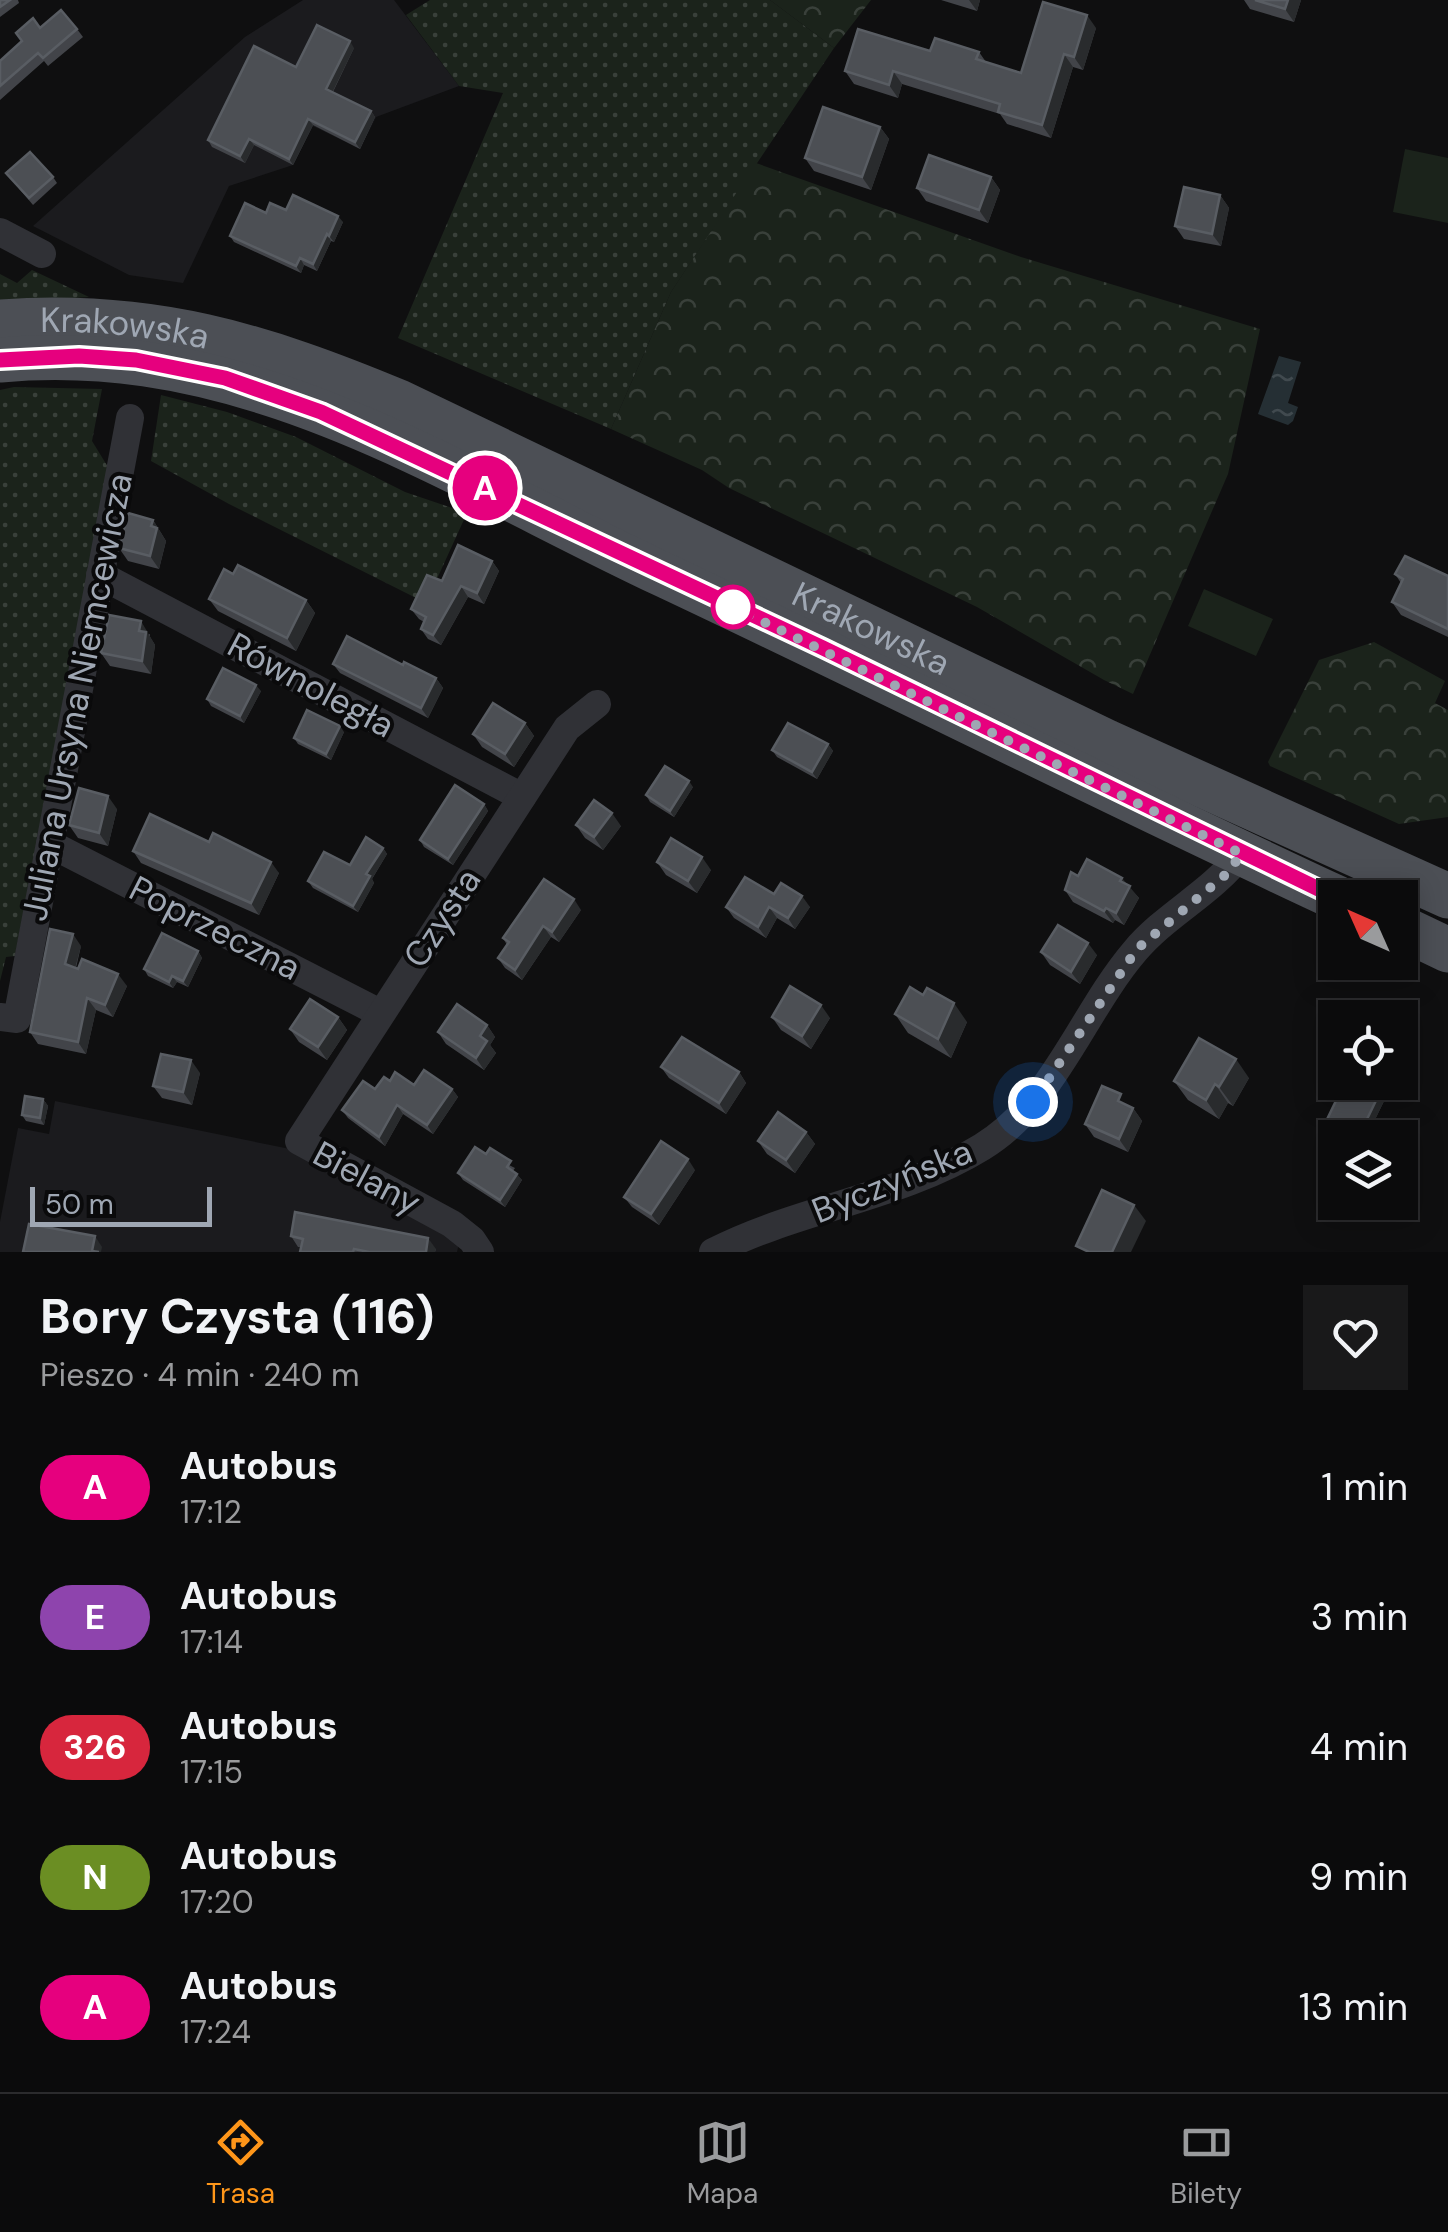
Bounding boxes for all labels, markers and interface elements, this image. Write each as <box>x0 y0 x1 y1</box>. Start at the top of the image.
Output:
street label: Krakowska <box>40 297 213 360</box>
line badge: A <box>452 456 518 520</box>
text: A <box>473 465 497 511</box>
street label: Juliana Ursyna Niemcewicza <box>11 469 143 925</box>
street label: Krakowska <box>785 571 958 686</box>
unlabelled marker <box>712 586 754 628</box>
street label: Równoległa <box>220 622 402 748</box>
street label: Czysta <box>393 860 491 976</box>
street label: Poprzeczna <box>122 865 308 991</box>
north arrow <box>1318 880 1418 980</box>
map controls <box>1318 880 1418 1220</box>
button: locate <box>1318 1000 1418 1100</box>
your location <box>1008 1077 1058 1127</box>
button: layers <box>1318 1120 1418 1220</box>
street label: Byczyńska <box>805 1128 979 1234</box>
street label: Bielany <box>305 1131 429 1225</box>
scale bar <box>30 1182 212 1226</box>
text: 50 m <box>45 1186 114 1223</box>
text: Bory Czysta (116) <box>40 1285 434 1348</box>
button: heart <box>1303 1285 1408 1390</box>
text: Pieszo · 4 min · 240 m <box>40 1354 360 1396</box>
text: Autobus <box>180 1441 338 1491</box>
text: 1 min <box>1321 1462 1408 1512</box>
text: A <box>83 1464 107 1510</box>
text: 17:12 <box>180 1491 242 1533</box>
text: Autobus <box>180 1571 338 1621</box>
text: 3 min <box>1311 1592 1408 1642</box>
text: E <box>85 1594 105 1640</box>
text: 17:14 <box>180 1621 243 1663</box>
text: Autobus <box>180 1701 338 1751</box>
text: 4 min <box>1310 1722 1408 1772</box>
text: 326 <box>63 1724 127 1770</box>
text: 17:15 <box>180 1751 243 1793</box>
text: Autobus <box>180 1831 338 1881</box>
text: 9 min <box>1309 1852 1408 1902</box>
text: N <box>82 1854 108 1900</box>
text: 17:20 <box>180 1881 254 1923</box>
text: Autobus <box>180 1961 338 2011</box>
text: 13 min <box>1299 1982 1408 2032</box>
text: A <box>83 1984 107 2030</box>
text: 17:24 <box>180 2011 251 2053</box>
tab: Trasa <box>206 2115 275 2212</box>
tab: Mapa <box>687 2115 758 2212</box>
tab: Bilety <box>1170 2115 1242 2212</box>

